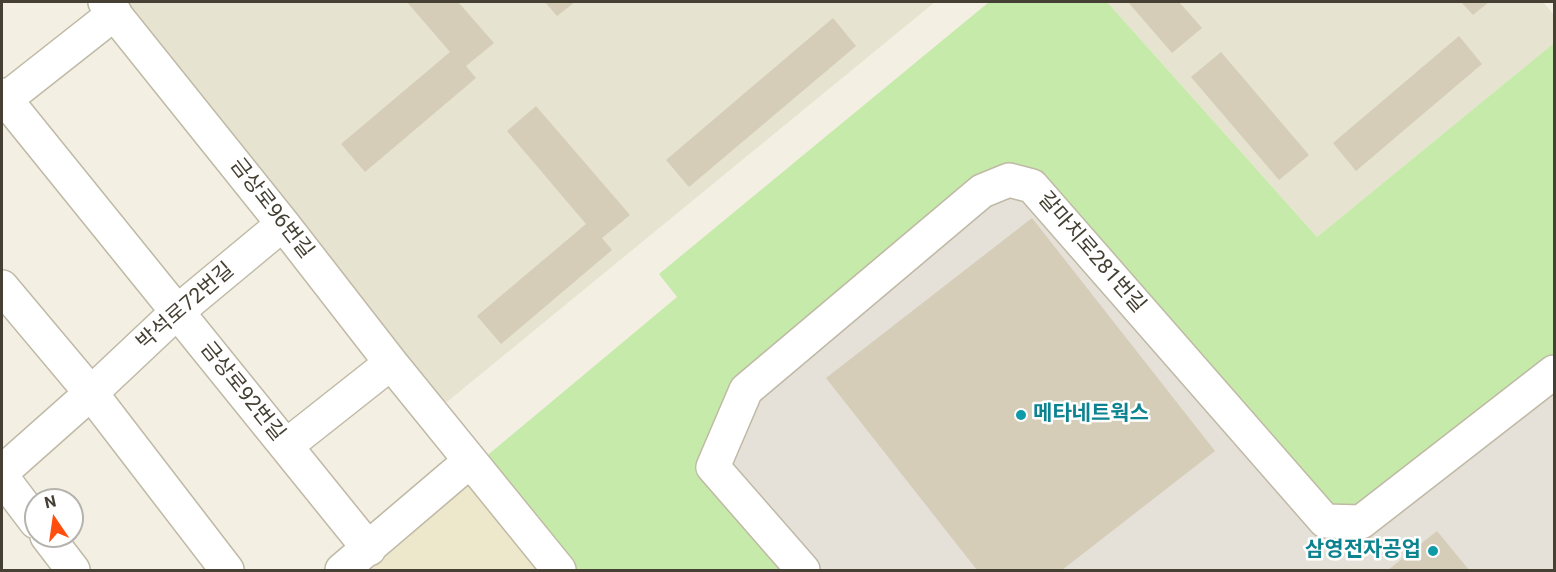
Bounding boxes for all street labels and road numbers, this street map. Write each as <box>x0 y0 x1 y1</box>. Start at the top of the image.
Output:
street label: 금상로96번길 <box>224 154 318 264</box>
street label: 갈마치로281번길 <box>1032 188 1150 318</box>
street label: 박석로72번길 <box>132 258 240 356</box>
street label: 금상로92번길 <box>194 337 290 447</box>

